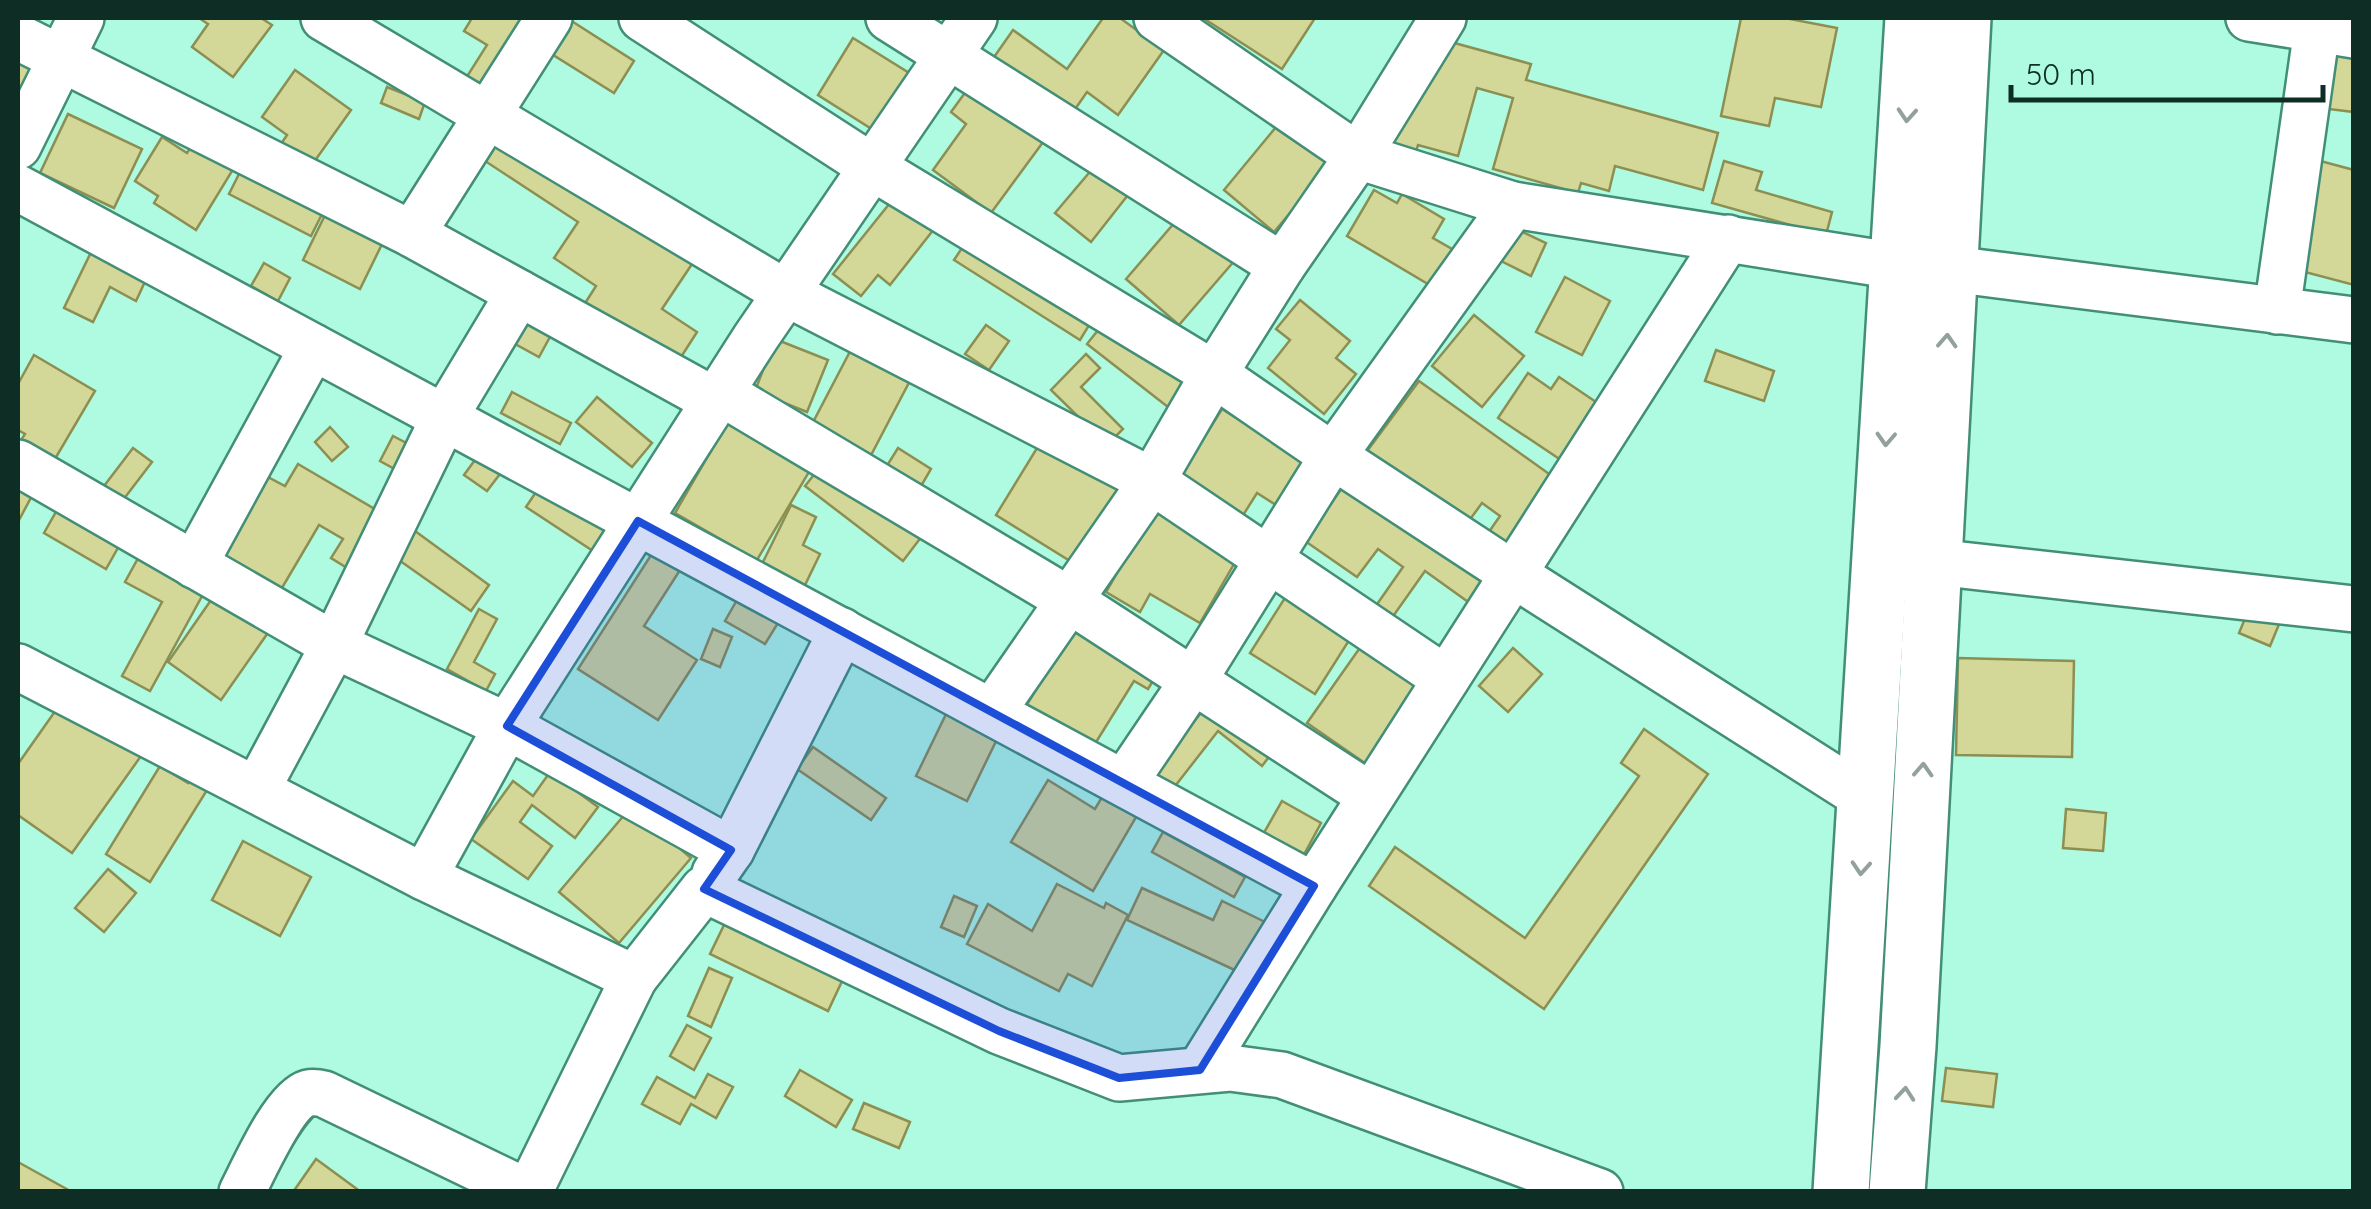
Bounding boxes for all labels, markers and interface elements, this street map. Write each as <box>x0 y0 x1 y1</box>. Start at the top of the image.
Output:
scale bar <box>2011 40 2324 102</box>
text: 50 m <box>2026 55 2096 93</box>
one-way arrow <box>1897 107 1918 123</box>
one-way arrow <box>1936 332 1957 348</box>
one-way arrow <box>1876 432 1897 448</box>
one-way arrow <box>1913 761 1934 777</box>
one-way arrow <box>1851 861 1872 877</box>
one-way arrow <box>1893 1086 1915 1102</box>

